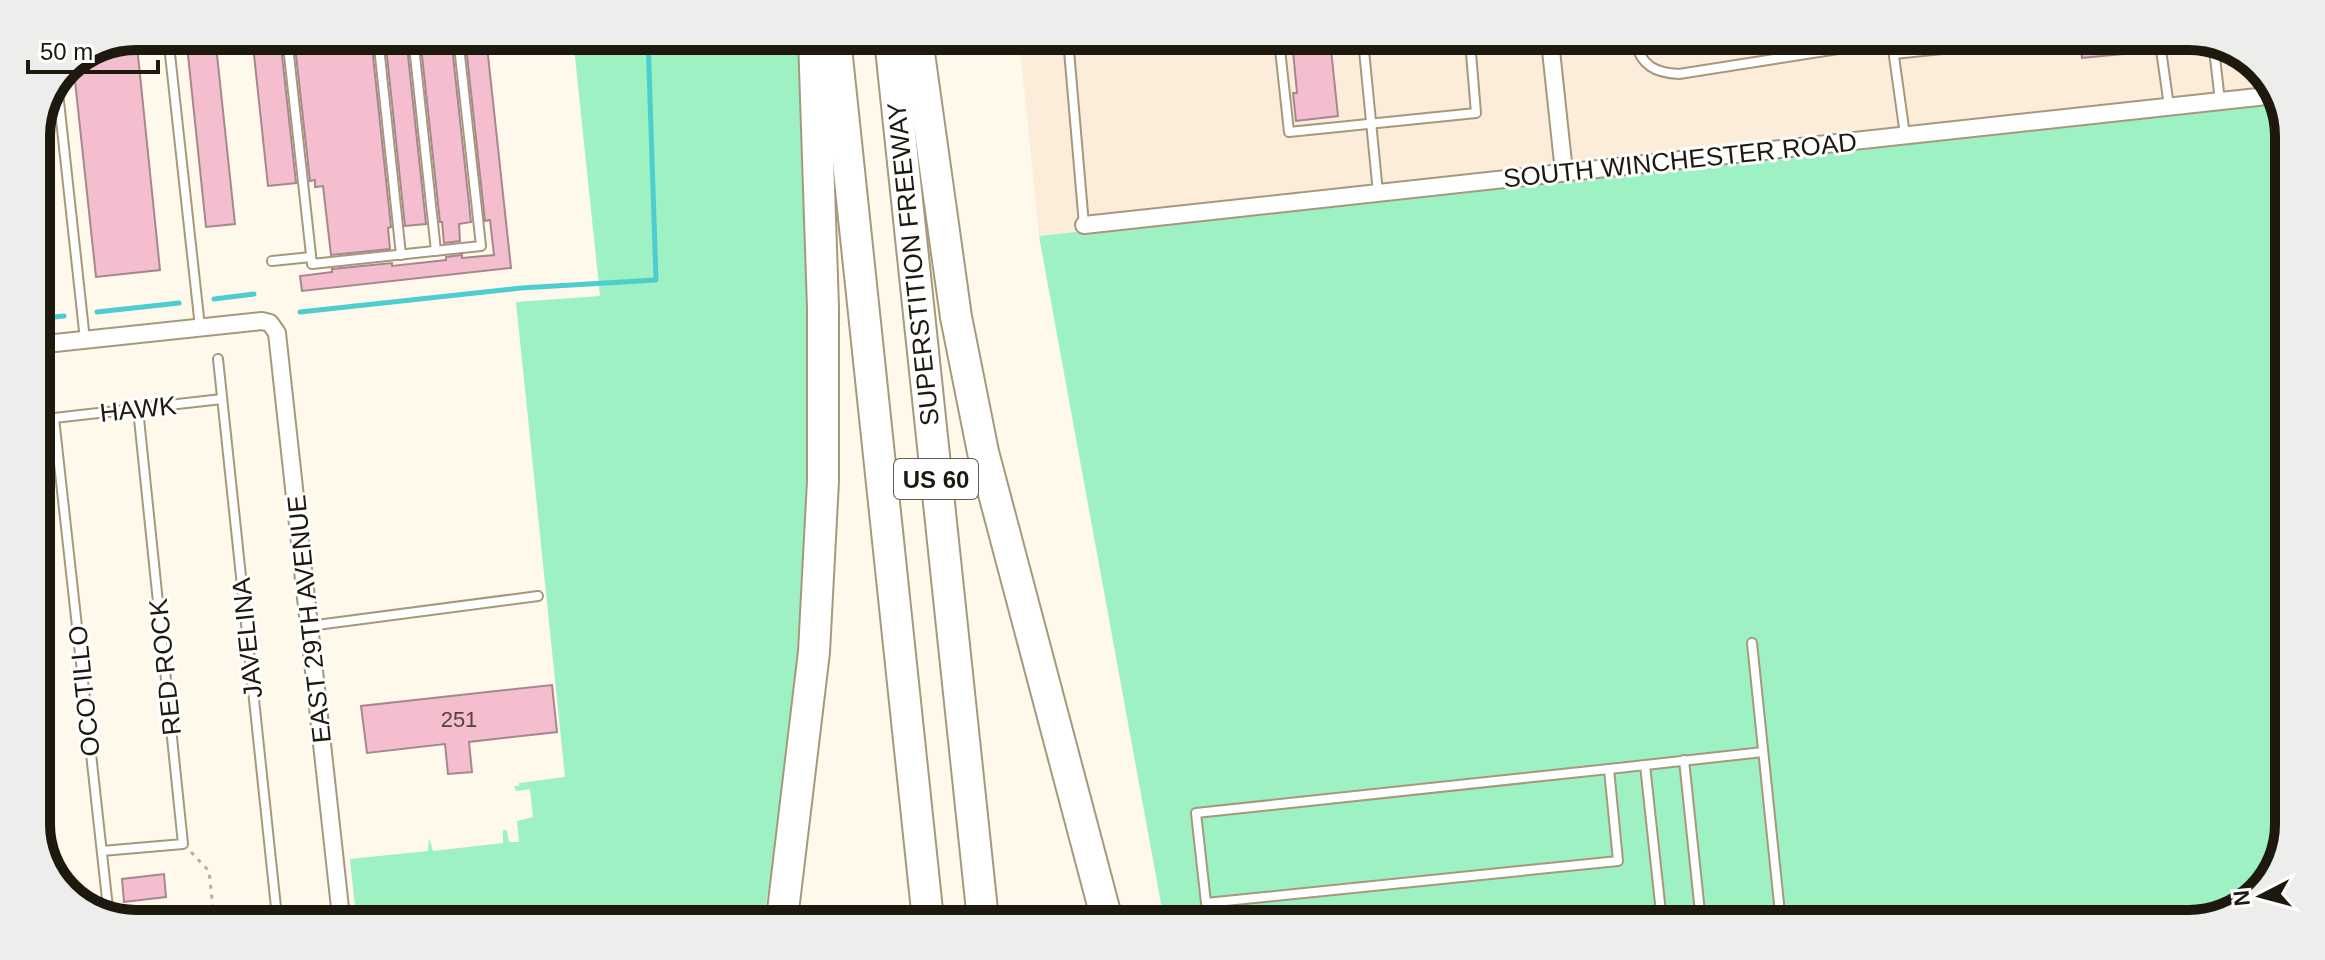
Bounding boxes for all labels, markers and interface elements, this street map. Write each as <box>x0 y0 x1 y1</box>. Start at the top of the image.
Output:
scale bar <box>28 24 158 74</box>
text: 50 m <box>40 38 93 65</box>
street label: SUPERSTITION FREEWAY <box>881 101 945 427</box>
street label: SOUTH WINCHESTER ROAD <box>1502 127 1858 193</box>
street label: HAWK <box>98 390 179 428</box>
road number: US 60 <box>894 459 978 499</box>
street label: EAST 29TH AVENUE <box>281 494 337 744</box>
street label: JAVELINA <box>226 576 268 700</box>
street label: RED ROCK <box>143 597 187 737</box>
street label: OCOTILLO <box>62 624 106 758</box>
house number: 251 <box>441 707 477 732</box>
north arrow <box>2221 856 2301 936</box>
text: N <box>2228 889 2255 907</box>

